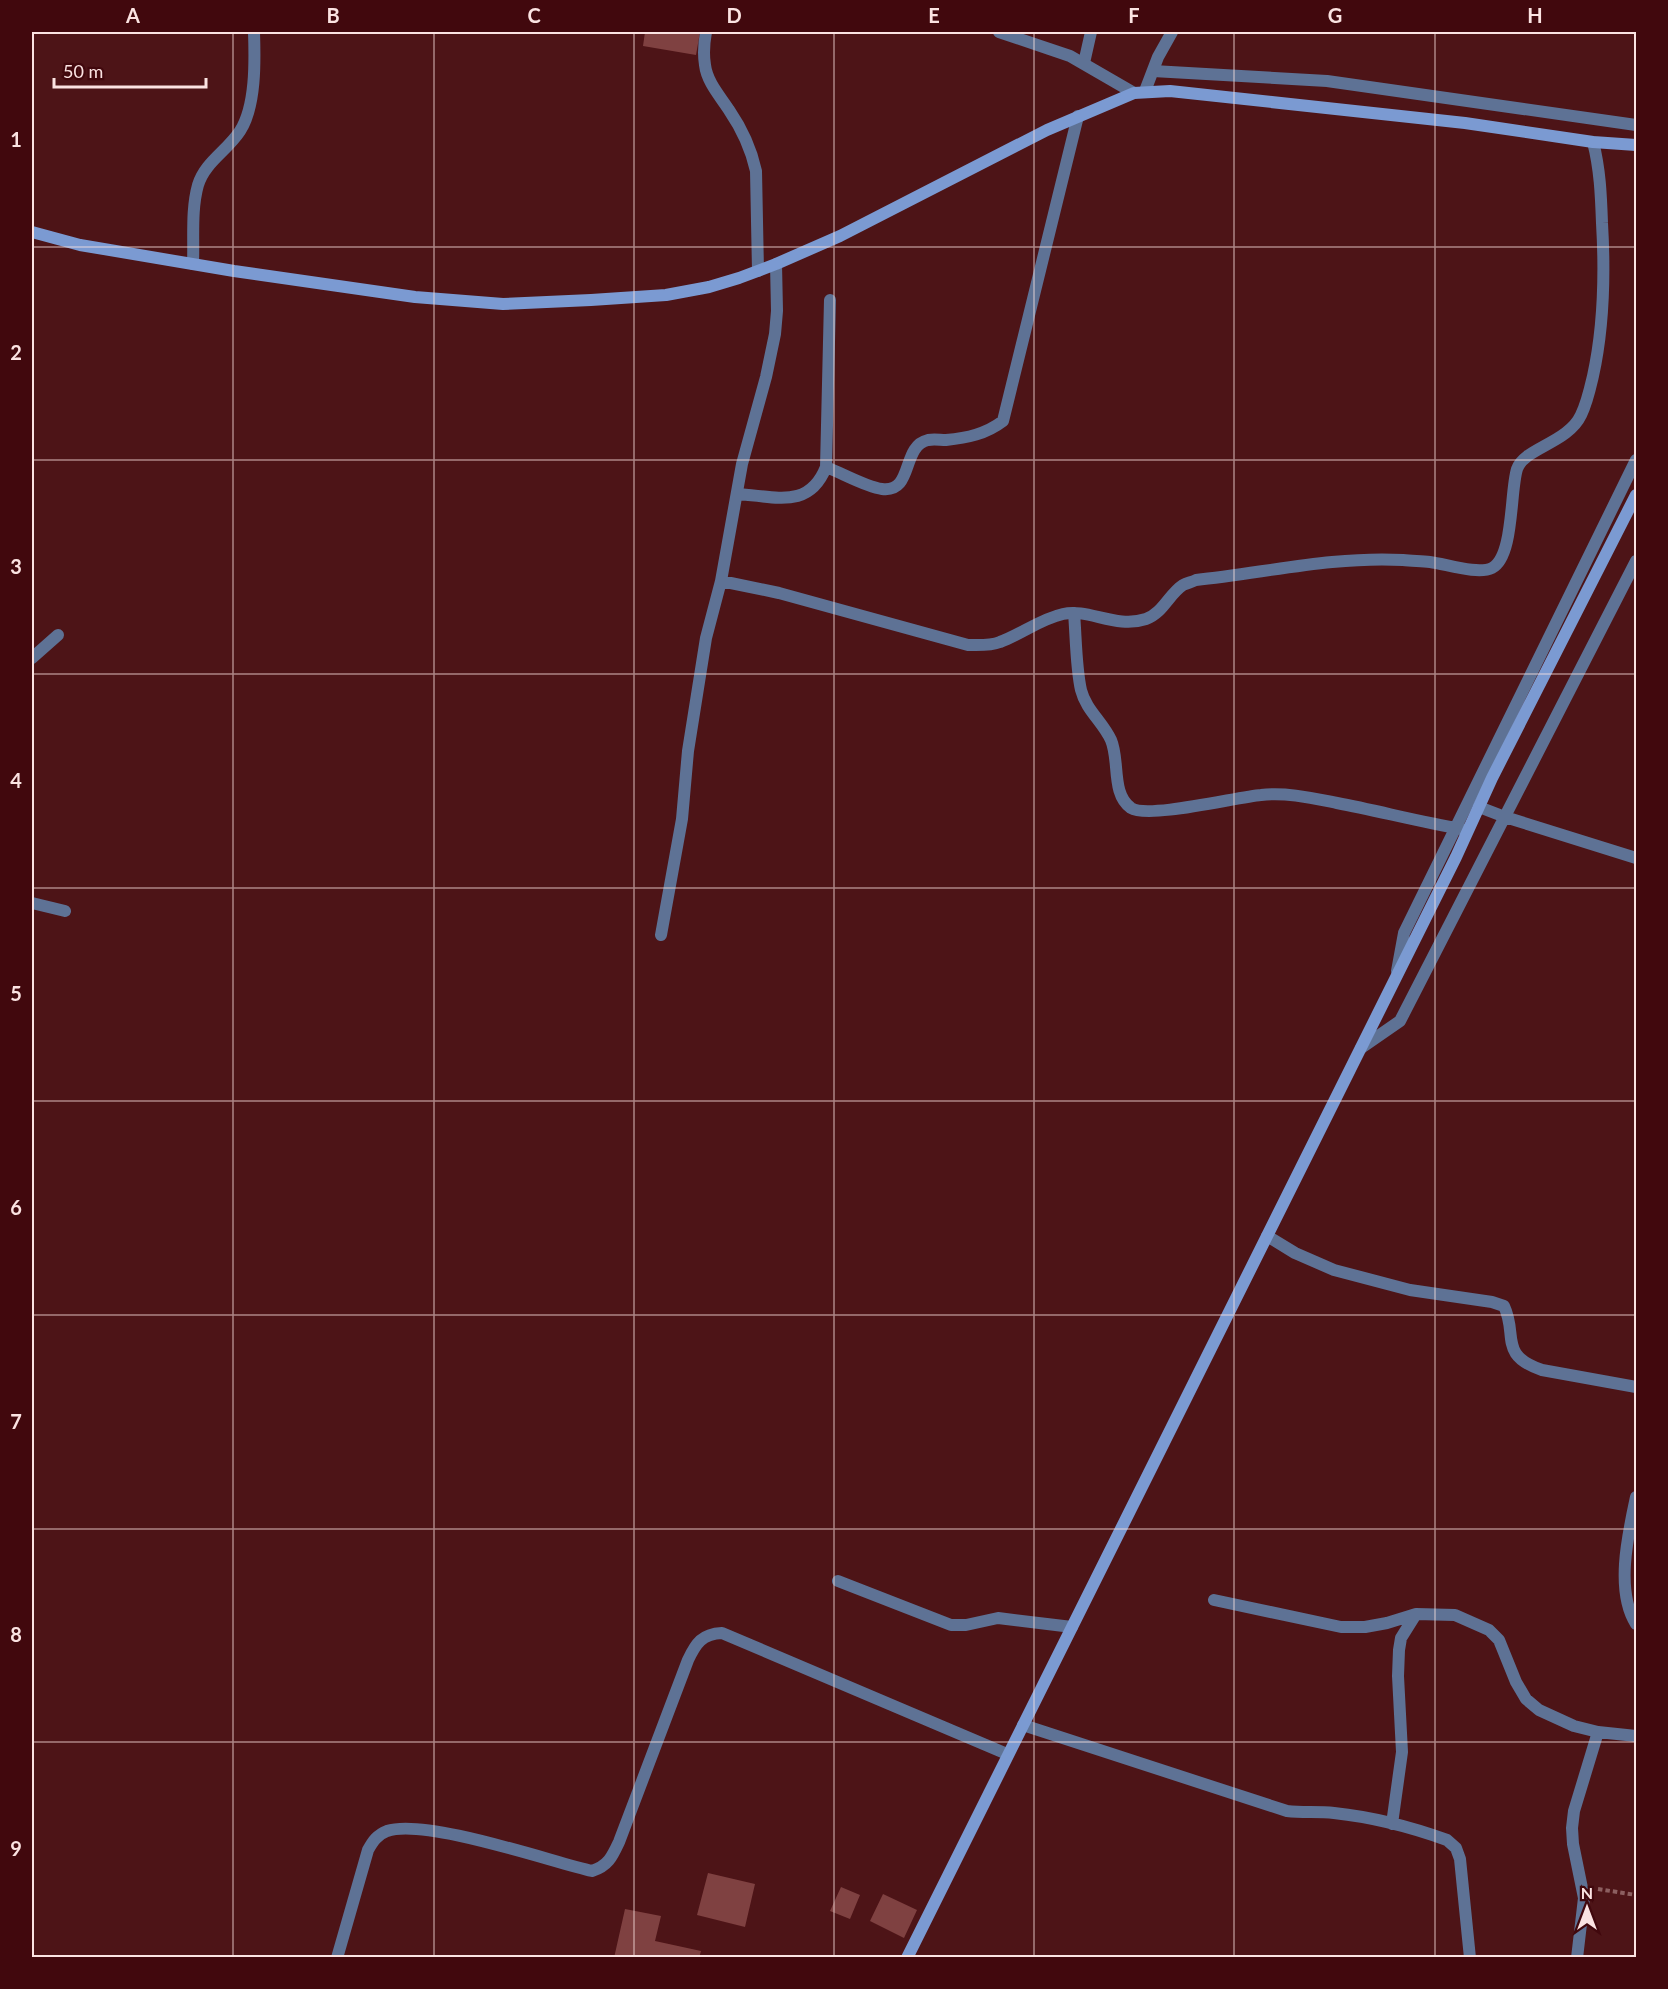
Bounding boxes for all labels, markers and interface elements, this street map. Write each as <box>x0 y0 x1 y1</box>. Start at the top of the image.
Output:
text: A <box>125 3 140 27</box>
text: B <box>326 3 340 27</box>
text: C <box>527 3 541 27</box>
text: D <box>726 3 742 27</box>
text: E <box>928 3 940 27</box>
text: F <box>1128 3 1140 27</box>
text: G <box>1328 3 1342 27</box>
text: H <box>1527 3 1543 27</box>
scale bar <box>54 51 206 89</box>
text: 50 m <box>63 60 103 82</box>
text: 1 <box>10 127 22 151</box>
text: 2 <box>10 340 22 364</box>
text: 3 <box>10 554 22 578</box>
text: 4 <box>10 768 22 792</box>
text: 5 <box>10 981 22 1005</box>
text: 6 <box>10 1195 22 1219</box>
text: 7 <box>10 1409 22 1433</box>
text: 8 <box>10 1622 22 1646</box>
text: 9 <box>10 1836 22 1860</box>
north arrow <box>1557 1878 1617 1938</box>
text: N <box>1581 1883 1593 1902</box>

